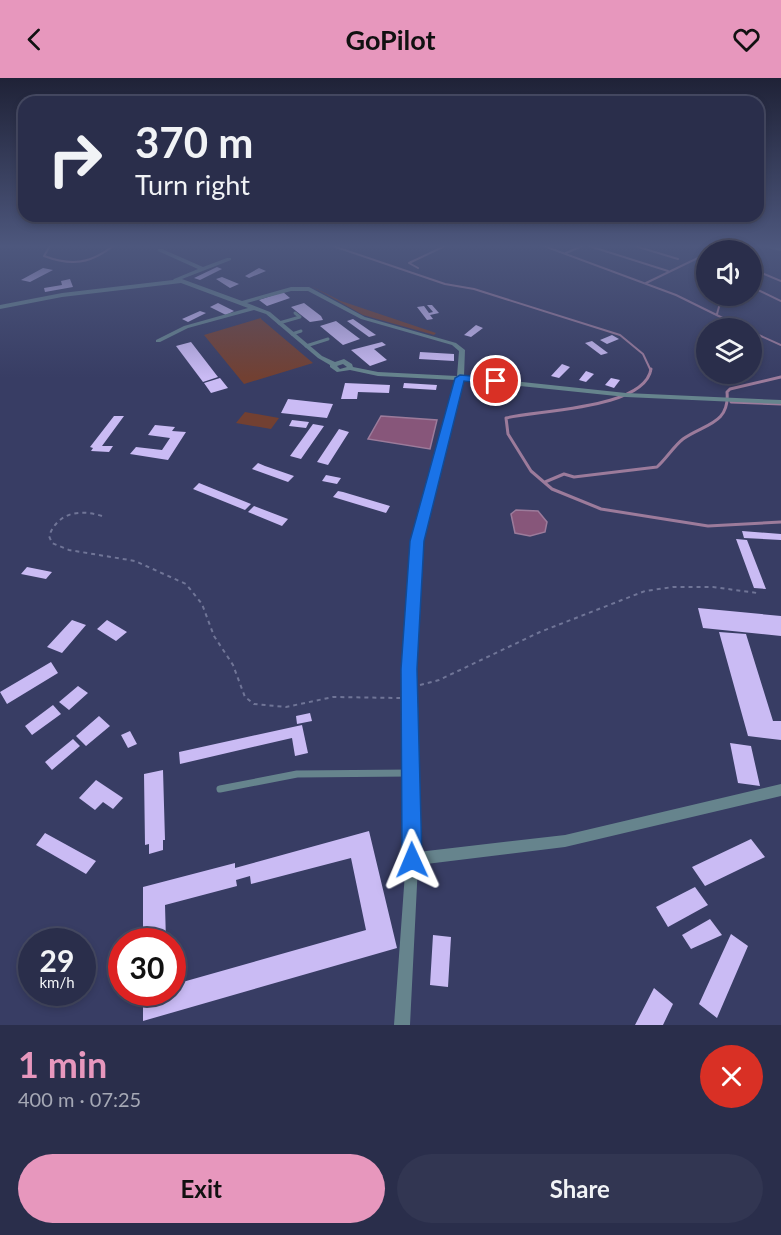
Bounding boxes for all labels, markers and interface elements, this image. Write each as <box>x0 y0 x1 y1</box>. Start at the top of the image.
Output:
icon: back <box>18 23 51 56</box>
text: GoPilot <box>345 23 436 56</box>
icon: heart <box>730 23 763 56</box>
text: 370 m <box>135 117 253 167</box>
icon: right <box>36 120 114 198</box>
text: Turn right <box>135 168 250 201</box>
map controls <box>696 240 762 384</box>
button: sound <box>696 240 762 306</box>
button: layers <box>696 318 762 384</box>
pin <box>470 355 521 406</box>
icon: arrive <box>479 364 512 397</box>
position arrow <box>380 828 444 892</box>
speed limit sign: 30 <box>108 928 186 1006</box>
text: 29 <box>40 942 74 978</box>
text: km/h <box>39 973 75 991</box>
text: 1 min <box>18 1042 107 1086</box>
button: close <box>700 1045 763 1108</box>
text: 400 m · 07:25 <box>18 1087 141 1111</box>
button: Exit <box>18 1154 385 1223</box>
button: Share <box>397 1154 763 1223</box>

